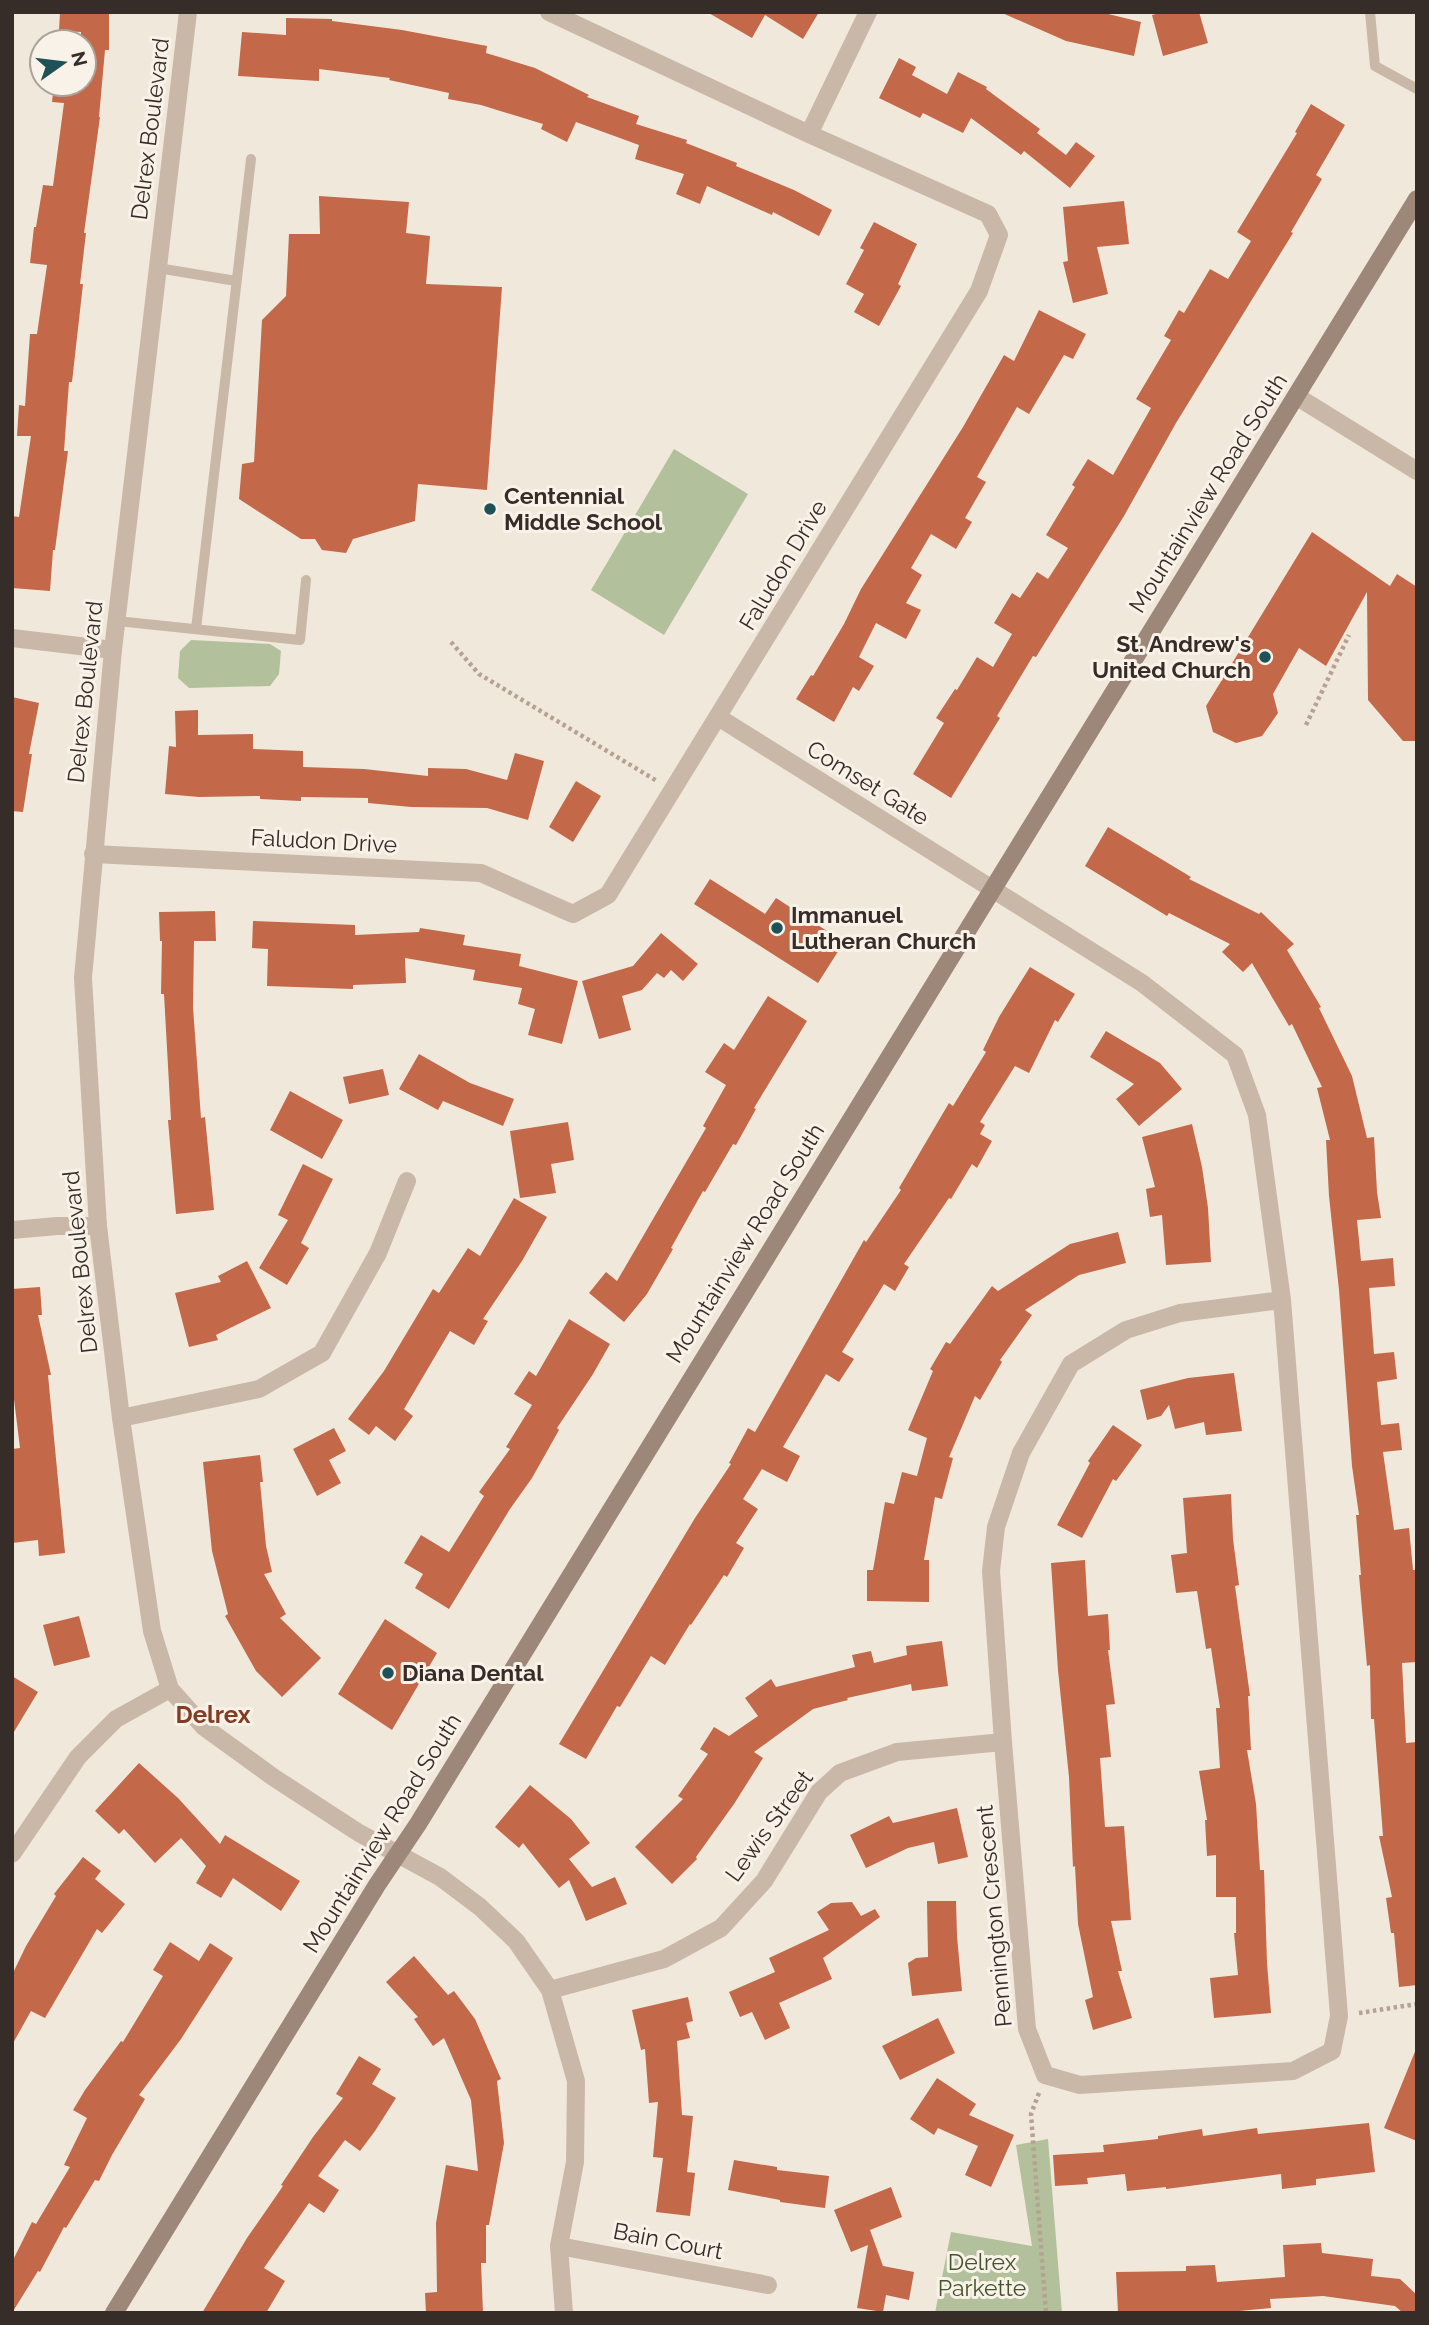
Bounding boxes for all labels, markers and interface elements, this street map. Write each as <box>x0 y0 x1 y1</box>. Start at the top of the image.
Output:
north arrow <box>28 28 98 98</box>
street label: Delrex Boulevard <box>125 36 174 221</box>
text: N <box>67 49 92 69</box>
street label: Mountainview Road South <box>1123 368 1292 617</box>
place label: Centennial Middle School <box>504 482 663 535</box>
street label: Faludon Drive <box>733 495 832 635</box>
marker: Centennial Middle School <box>482 501 498 517</box>
street label: Delrex Boulevard <box>62 600 107 784</box>
place label: St. Andrew's United Church <box>1092 630 1251 683</box>
marker: St. Andrew's United Church <box>1257 649 1273 665</box>
street label: Comset Gate <box>802 734 934 831</box>
street label: Faludon Drive <box>250 823 398 858</box>
place label: Immanuel Lutheran Church <box>791 901 976 954</box>
marker: Immanuel Lutheran Church <box>769 920 785 936</box>
street label: Mountainview Road South <box>660 1118 829 1367</box>
street label: Delrex Boulevard <box>57 1170 102 1354</box>
place label: Diana Dental <box>402 1659 544 1686</box>
marker: Diana Dental <box>380 1665 396 1681</box>
district label: Delrex <box>176 1700 251 1729</box>
street label: Mountainview Road South <box>297 1708 466 1957</box>
street label: Lewis Street <box>719 1765 818 1887</box>
street label: Pennington Crescent <box>970 1804 1017 2028</box>
street label: Bain Court <box>611 2217 725 2264</box>
park label: Delrex Parkette <box>938 2248 1026 2301</box>

